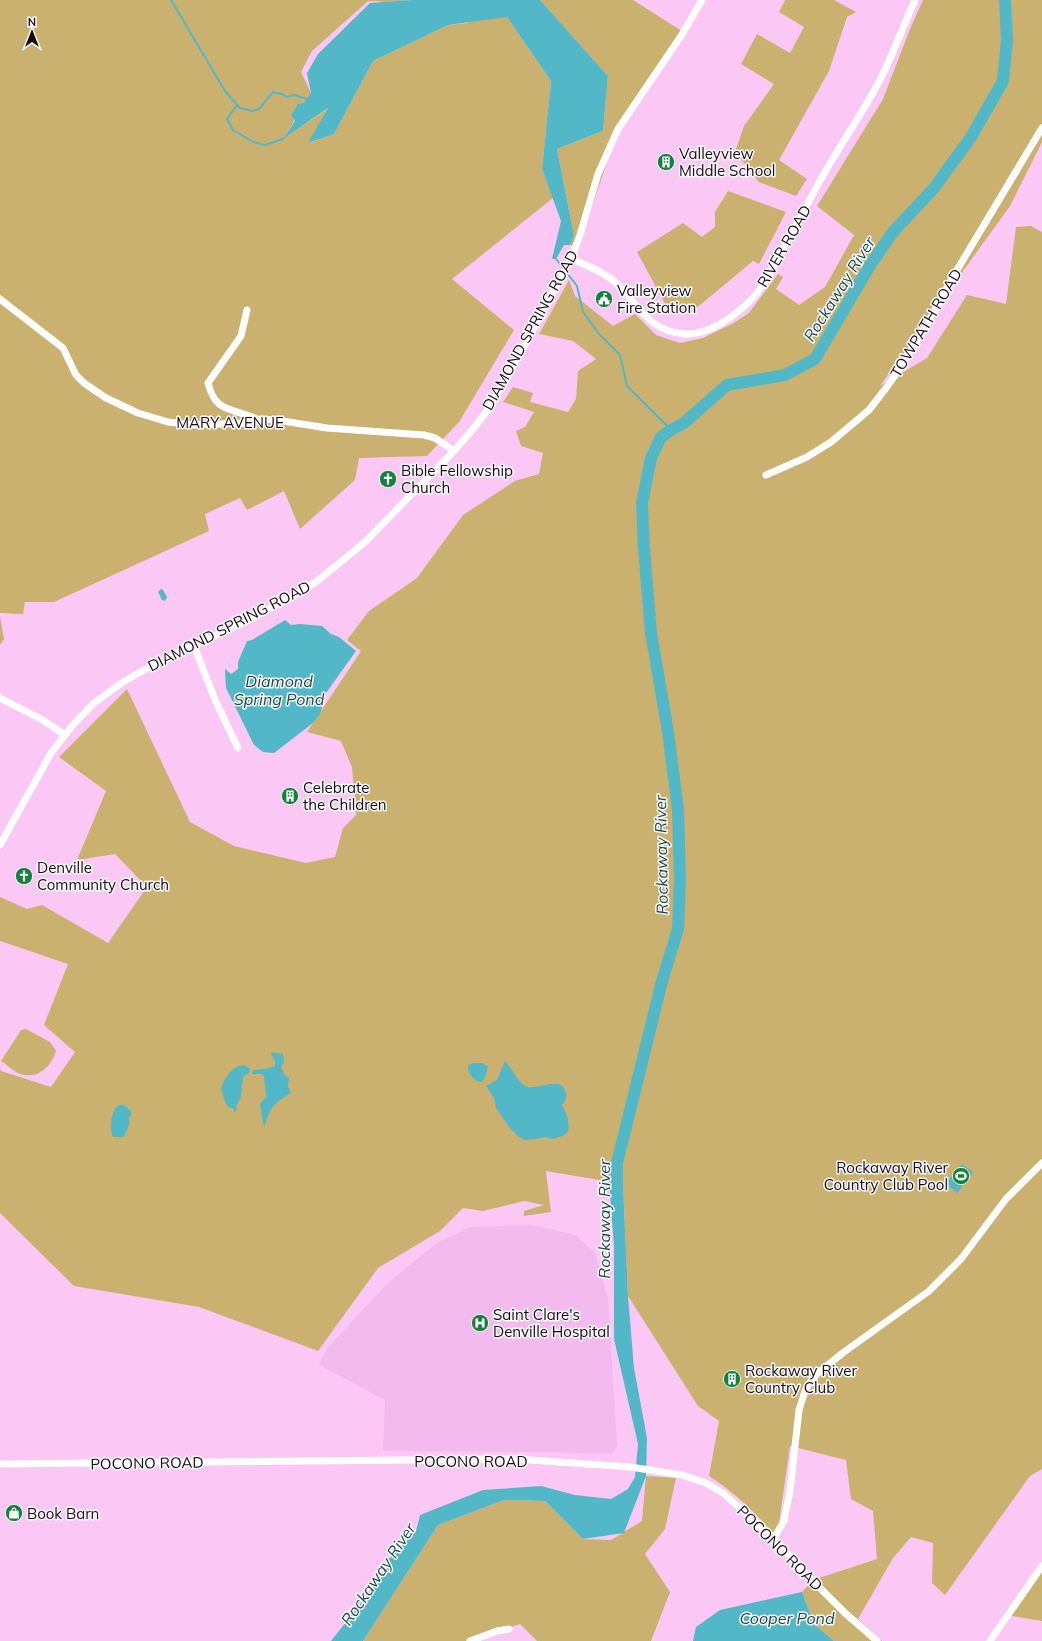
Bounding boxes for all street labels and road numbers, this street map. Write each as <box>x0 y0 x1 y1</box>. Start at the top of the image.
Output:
street label: RIVER ROAD <box>753 202 815 290</box>
street label: DIAMOND SPRING ROAD <box>478 247 582 413</box>
street label: TOWPATH ROAD <box>886 265 966 381</box>
street label: MARY AVENUE <box>176 413 284 432</box>
street label: DIAMOND SPRING ROAD <box>144 577 314 675</box>
street label: POCONO ROAD <box>414 1452 528 1471</box>
street label: POCONO ROAD <box>90 1453 204 1473</box>
street label: POCONO ROAD <box>733 1501 827 1595</box>

